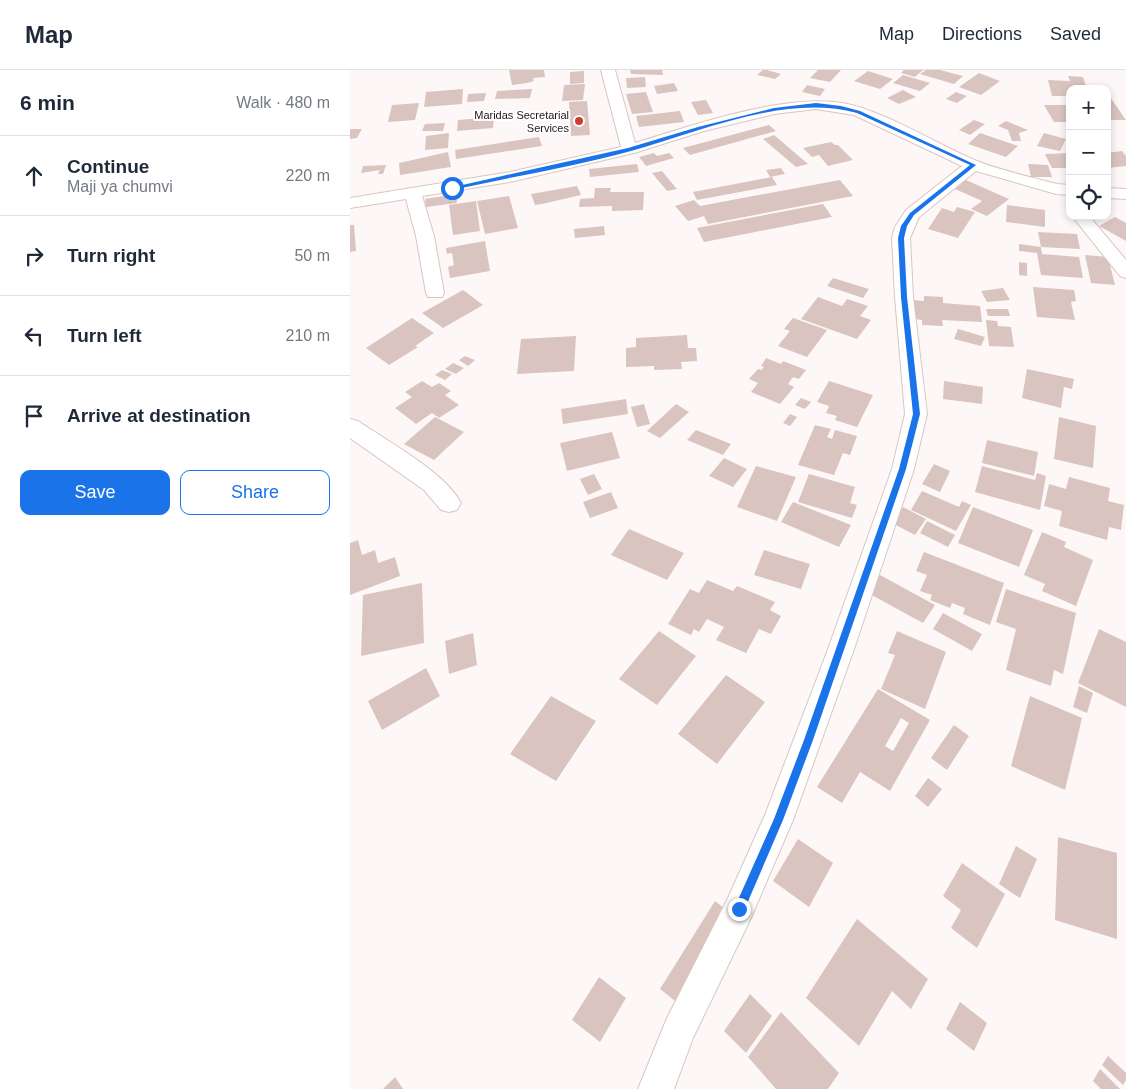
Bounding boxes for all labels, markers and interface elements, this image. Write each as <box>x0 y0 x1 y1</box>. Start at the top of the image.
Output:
text: Map <box>25 21 73 48</box>
text: Map <box>879 24 914 44</box>
text: Directions <box>942 24 1022 44</box>
text: Saved <box>1050 24 1101 44</box>
map controls <box>1066 85 1111 220</box>
button: + <box>1066 85 1111 130</box>
text: 6 min <box>20 91 75 114</box>
text: Walk · 480 m <box>236 94 330 111</box>
place label: Maridas Secretarial Services <box>474 109 569 134</box>
marker: Maridas Secretarial Services <box>573 115 585 127</box>
button: − <box>1066 130 1111 175</box>
text: Continue <box>67 156 149 177</box>
icon: ahead <box>20 162 48 190</box>
text: 220 m <box>286 167 330 184</box>
button: locate <box>1066 175 1111 220</box>
route start <box>441 177 464 200</box>
text: Maji ya chumvi <box>67 178 173 195</box>
icon: right <box>20 242 48 270</box>
text: Turn right <box>67 245 155 266</box>
text: 50 m <box>294 247 330 264</box>
icon: left <box>20 322 48 350</box>
text: Turn left <box>67 325 142 346</box>
text: 210 m <box>286 327 330 344</box>
icon: arrive <box>20 402 48 430</box>
text: Arrive at destination <box>67 405 251 426</box>
button: Save <box>20 470 170 515</box>
button: Share <box>180 470 330 515</box>
route end <box>728 898 751 921</box>

